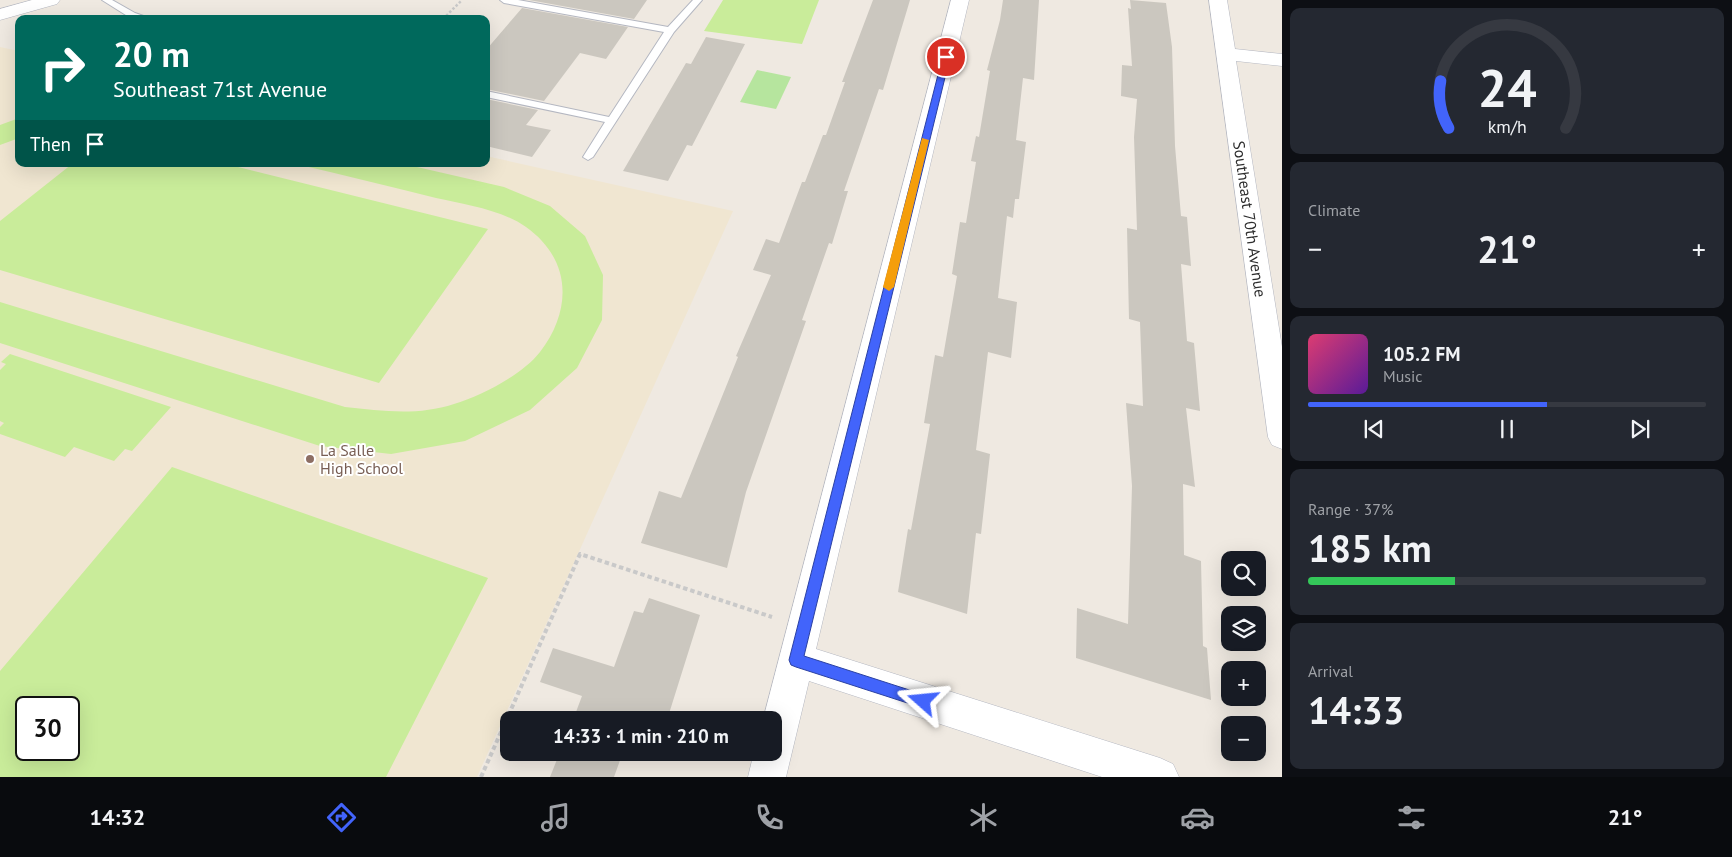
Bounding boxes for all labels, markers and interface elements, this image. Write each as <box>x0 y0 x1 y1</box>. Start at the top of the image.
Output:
text: 20 m <box>113 31 190 77</box>
icon: right <box>30 35 95 100</box>
pin <box>925 36 967 78</box>
icon: arrive <box>932 43 960 71</box>
text: 24 <box>1478 54 1536 121</box>
text: Southeast 71st Avenue <box>113 75 327 103</box>
text: km/h <box>1487 115 1527 138</box>
icon: arrive <box>81 130 109 158</box>
text: Then <box>30 132 71 156</box>
street label: Southeast 70th Avenue <box>1229 140 1271 298</box>
text: Climate <box>1308 200 1360 220</box>
text: 21° <box>1477 224 1537 273</box>
text: − <box>1308 230 1322 267</box>
text: + <box>1692 230 1706 267</box>
text: 105.2 FM <box>1383 342 1460 366</box>
text: Music <box>1383 366 1423 386</box>
icon: previous <box>1360 415 1388 443</box>
icon: pause <box>1493 415 1521 443</box>
icon: next <box>1626 415 1654 443</box>
place label: La Salle High School <box>320 440 403 478</box>
marker: La Salle High School <box>304 453 316 465</box>
text: Range · 37% <box>1308 499 1393 519</box>
text: 185 km <box>1308 523 1432 572</box>
map controls <box>1221 551 1266 761</box>
button: search <box>1221 551 1266 596</box>
button: layers <box>1221 606 1266 651</box>
button: + <box>1221 661 1266 706</box>
text: Arrival <box>1308 661 1353 681</box>
position arrow <box>896 674 948 726</box>
text: 14:33 <box>1308 685 1404 734</box>
speed limit sign: 30 <box>15 696 80 761</box>
button: − <box>1221 716 1266 761</box>
text: 14:33 · 1 min · 210 m <box>553 724 729 748</box>
icon: directions <box>324 800 359 835</box>
icon: music <box>538 800 573 835</box>
icon: phone <box>752 800 787 835</box>
icon: climate <box>966 800 1001 835</box>
icon: car <box>1180 800 1215 835</box>
icon: filters <box>1394 800 1429 835</box>
text: 14:32 <box>89 803 145 831</box>
text: 21° <box>1608 803 1642 831</box>

